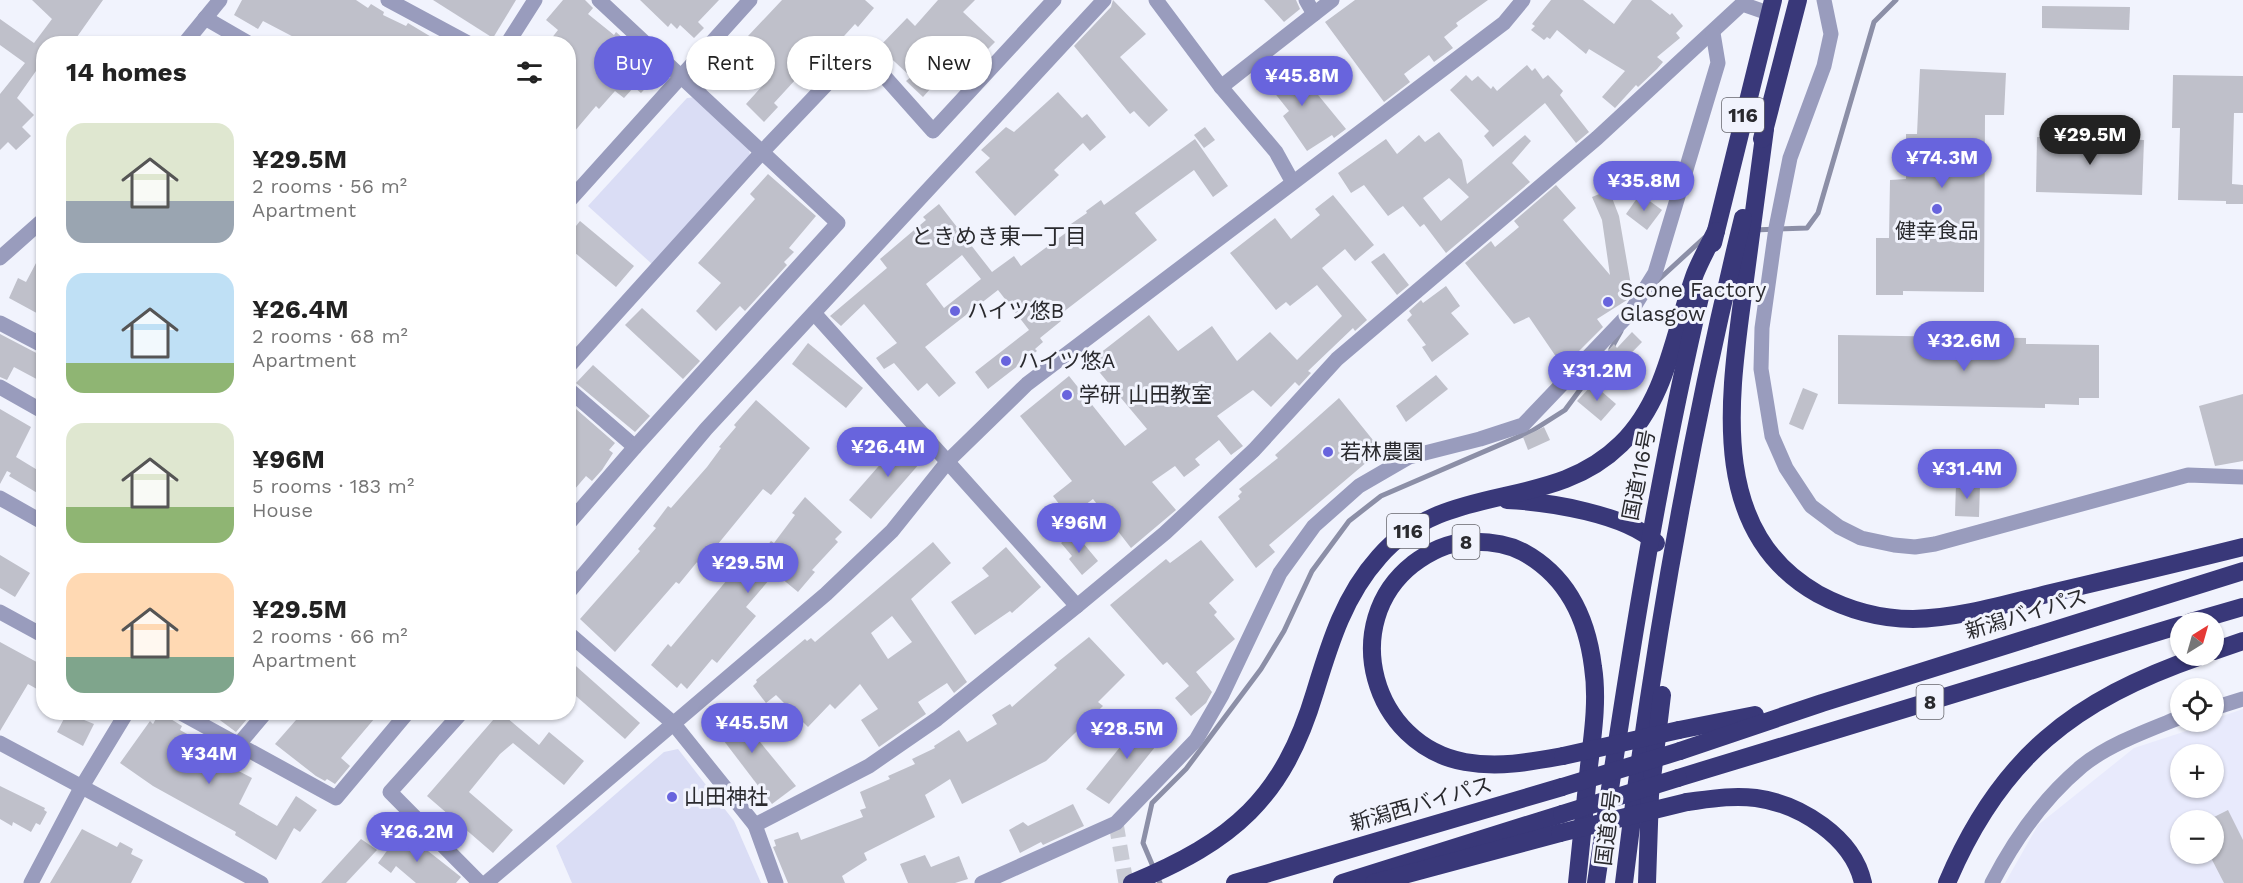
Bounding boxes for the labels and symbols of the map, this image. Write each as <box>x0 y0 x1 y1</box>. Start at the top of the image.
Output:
pin: ¥45.8M <box>1253 56 1351 107</box>
road number: 116 <box>1722 98 1764 132</box>
pin: ¥29.5M <box>2041 115 2139 166</box>
pin: ¥74.3M <box>1893 138 1991 189</box>
pin: ¥35.8M <box>1595 161 1693 212</box>
marker: 健幸食品 <box>1930 202 1944 216</box>
place label: 健幸食品 <box>1895 218 1979 243</box>
district label: ときめき東一丁目 <box>911 224 1087 249</box>
place label: Scone Factory Glasgow <box>1620 277 1766 326</box>
marker: Scone Factory Glasgow <box>1601 295 1615 309</box>
place label: ハイツ悠B <box>967 298 1064 323</box>
marker: ハイツ悠B <box>948 304 962 318</box>
pin: ¥32.6M <box>1915 321 2013 372</box>
place label: ハイツ悠A <box>1018 348 1116 373</box>
pin: ¥31.2M <box>1548 351 1646 402</box>
marker: ハイツ悠A <box>999 354 1013 368</box>
place label: 学研 山田教室 <box>1079 382 1212 407</box>
marker: 学研 山田教室 <box>1060 388 1074 402</box>
pin: ¥26.4M <box>839 427 937 478</box>
street label: 国道116号 <box>1617 427 1660 523</box>
place label: 若林農園 <box>1340 439 1424 464</box>
marker: 若林農園 <box>1321 445 1335 459</box>
pin: ¥31.4M <box>1918 449 2016 500</box>
pin: ¥96M <box>1043 503 1115 554</box>
road number: 116 <box>1387 514 1429 548</box>
road number: 8 <box>1452 525 1480 559</box>
pin: ¥29.5M <box>699 543 797 594</box>
street label: 新潟バイパス <box>1962 583 2090 644</box>
north arrow <box>2170 612 2224 666</box>
road number: 8 <box>1916 685 1944 719</box>
pin: ¥45.5M <box>703 703 801 754</box>
pin: ¥28.5M <box>1078 709 1176 760</box>
pin: ¥34M <box>173 734 245 785</box>
street label: 新潟西バイパス <box>1347 771 1495 836</box>
place label: 山田神社 <box>684 784 768 809</box>
street label: 国道8号 <box>1590 789 1625 867</box>
marker: 山田神社 <box>665 790 679 804</box>
pin: ¥26.2M <box>368 812 466 863</box>

